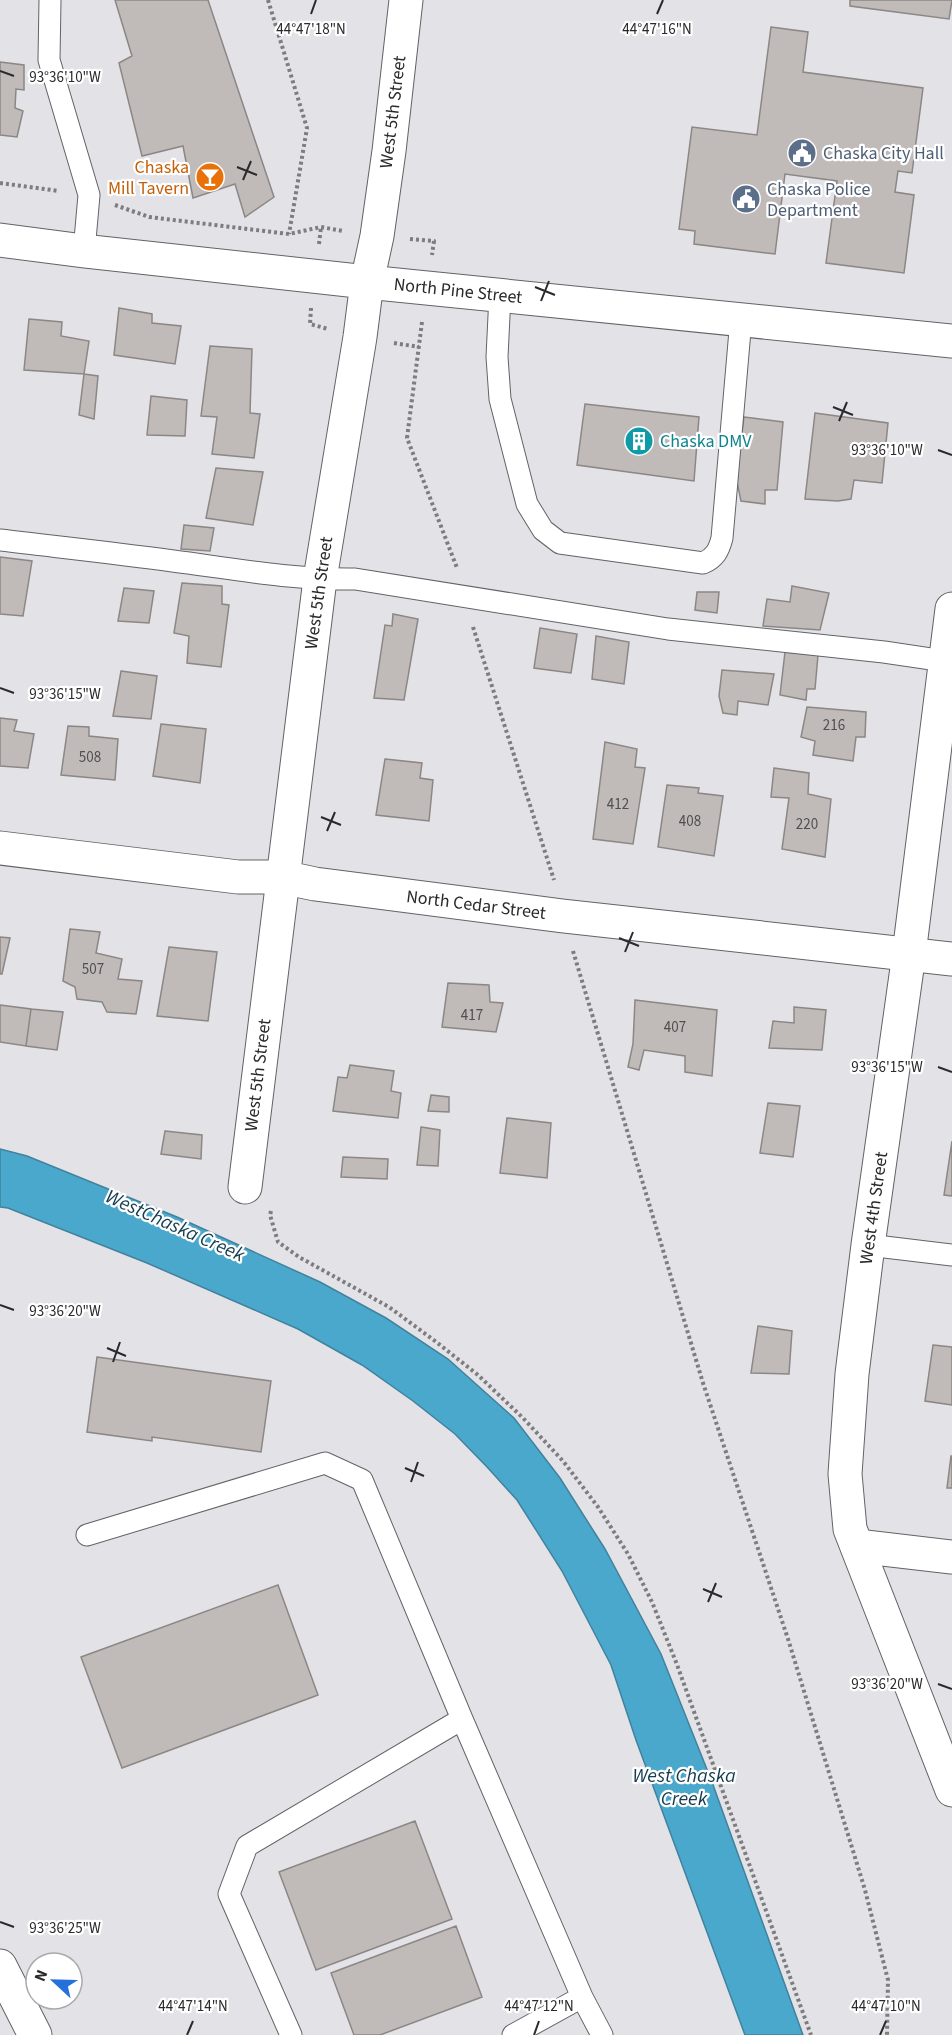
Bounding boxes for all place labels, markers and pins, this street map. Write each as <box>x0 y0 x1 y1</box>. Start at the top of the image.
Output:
public building icon: Chaska City Hall <box>786 137 818 169</box>
place label: Chaska City Hall <box>823 141 944 166</box>
place label: Chaska Mill Tavern <box>108 155 189 201</box>
bar icon: Chaska Mill Tavern <box>194 161 226 193</box>
place label: Chaska Police Department <box>767 177 870 223</box>
public building icon: Chaska Police Department <box>730 183 762 215</box>
building icon: Chaska DMV <box>623 425 655 457</box>
place label: Chaska DMV <box>660 429 752 454</box>

